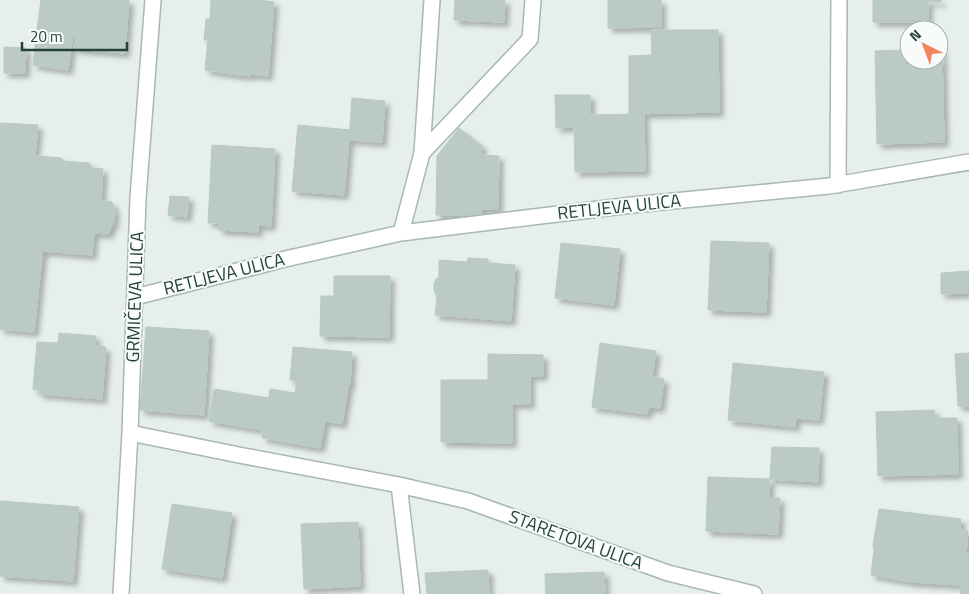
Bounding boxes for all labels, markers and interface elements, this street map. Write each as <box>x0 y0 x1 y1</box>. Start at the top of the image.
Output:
scale bar <box>22 20 128 52</box>
north arrow <box>899 20 949 70</box>
text: N <box>904 24 926 46</box>
text: 20 m <box>30 25 63 48</box>
street label: RETLJEVA ULICA <box>556 187 682 226</box>
street label: GRMIČEVA ULICA <box>119 231 150 363</box>
street label: RETLJEVA ULICA <box>160 245 288 302</box>
street label: STARETOVA ULICA <box>505 503 647 576</box>

